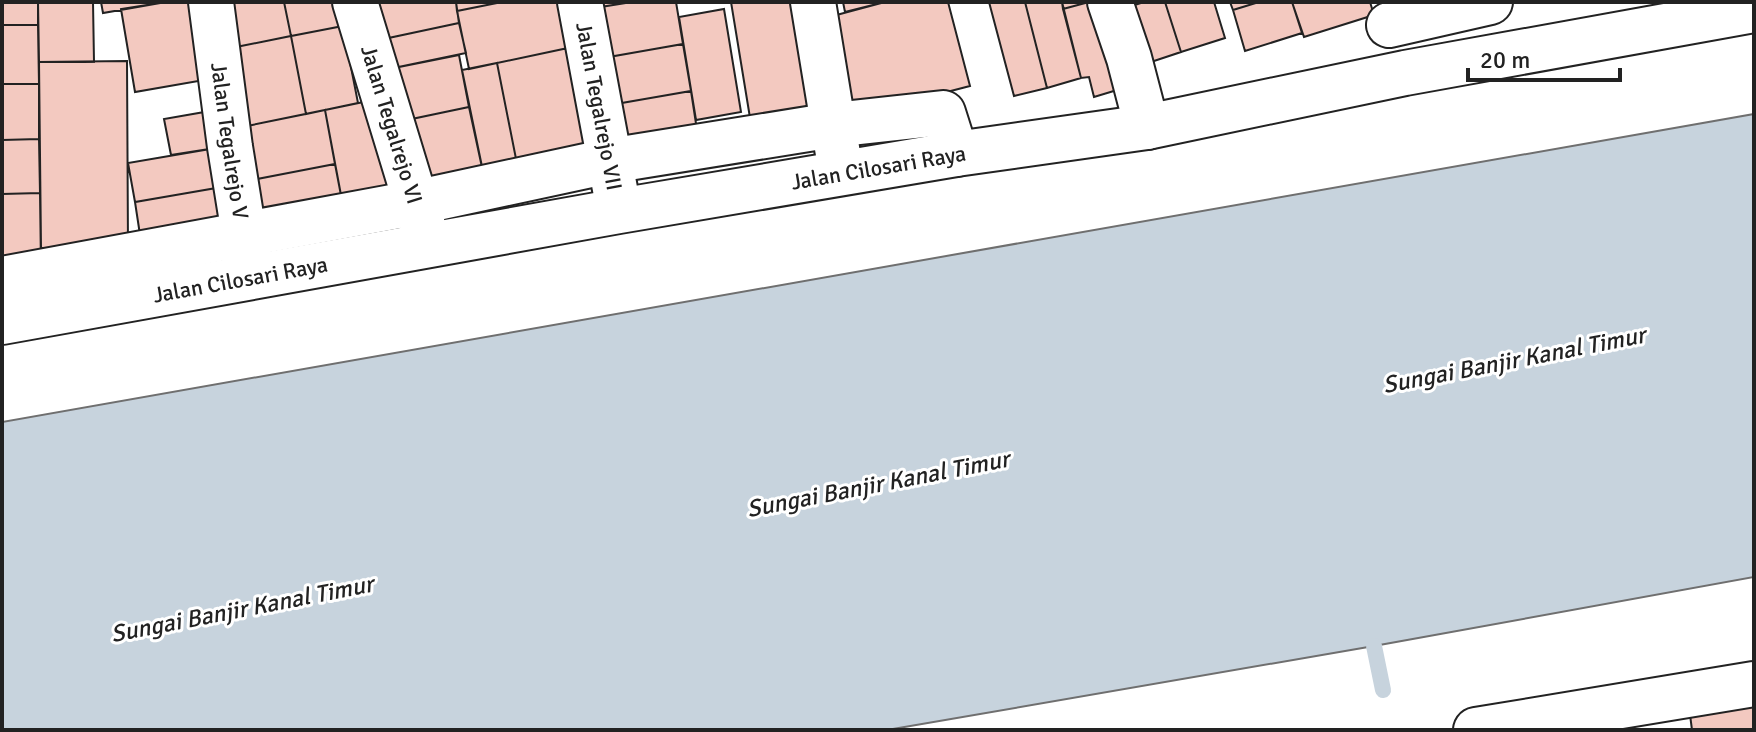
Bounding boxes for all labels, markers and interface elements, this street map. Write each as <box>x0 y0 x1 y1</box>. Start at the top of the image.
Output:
street label: Jalan Tegalrejo VII <box>570 20 628 193</box>
scale bar <box>1468 32 1620 82</box>
street label: Jalan Tegalrejo VI <box>355 42 429 207</box>
text: 20 m <box>1480 45 1530 75</box>
street label: Jalan Tegalrejo V <box>205 61 254 221</box>
street label: Jalan Cilosari Raya <box>789 140 968 196</box>
street label: Jalan Cilosari Raya <box>151 251 330 309</box>
water label: Sungai Banjir Kanal Timur <box>1380 319 1651 400</box>
water label: Sungai Banjir Kanal Timur <box>744 443 1015 524</box>
water label: Sungai Banjir Kanal Timur <box>108 568 379 649</box>

